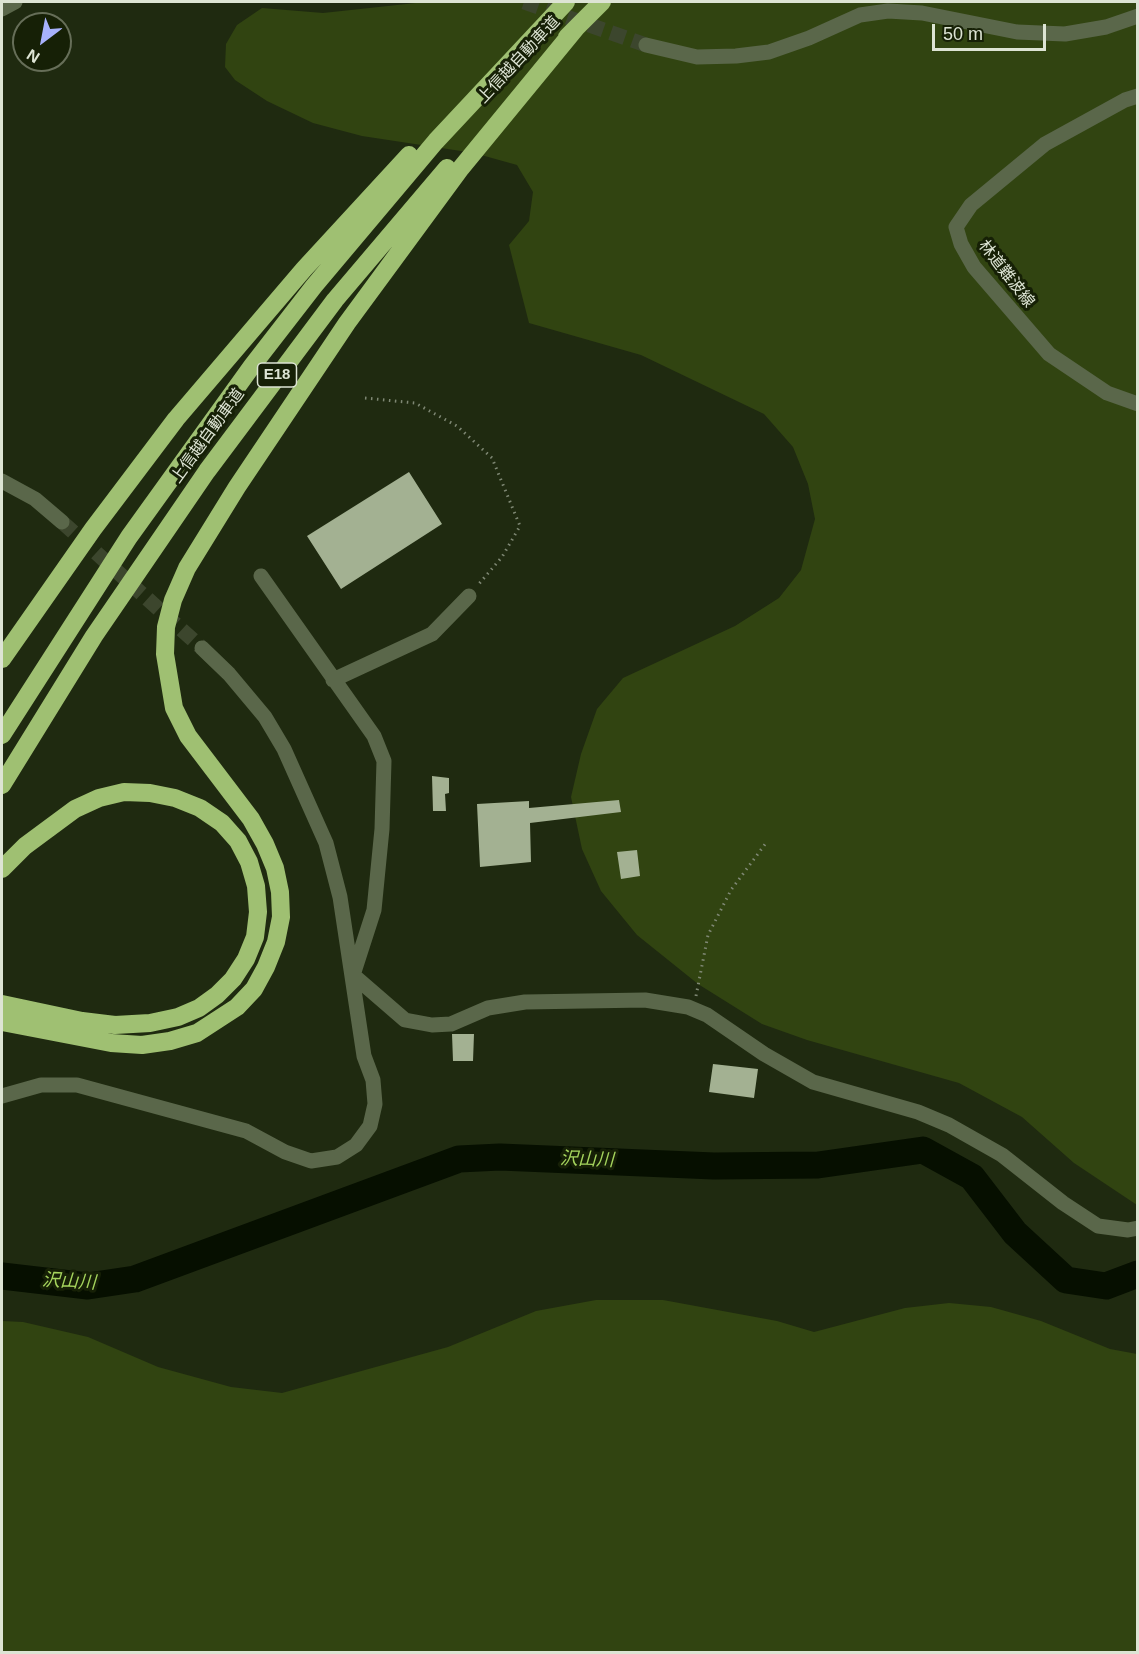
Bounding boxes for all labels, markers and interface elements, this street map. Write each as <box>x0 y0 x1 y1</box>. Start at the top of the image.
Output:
north arrow <box>12 12 72 72</box>
street label: 上信越自動車道 <box>474 12 564 108</box>
scale bar <box>935 12 1049 50</box>
text: 50 m <box>943 24 983 44</box>
text: N <box>24 46 43 66</box>
street label: 林道難波線 <box>974 237 1038 311</box>
road number: E18 <box>258 363 296 387</box>
street label: 上信越自動車道 <box>167 385 249 487</box>
water label: 沢山川 <box>560 1148 614 1172</box>
water label: 沢山川 <box>41 1270 97 1294</box>

